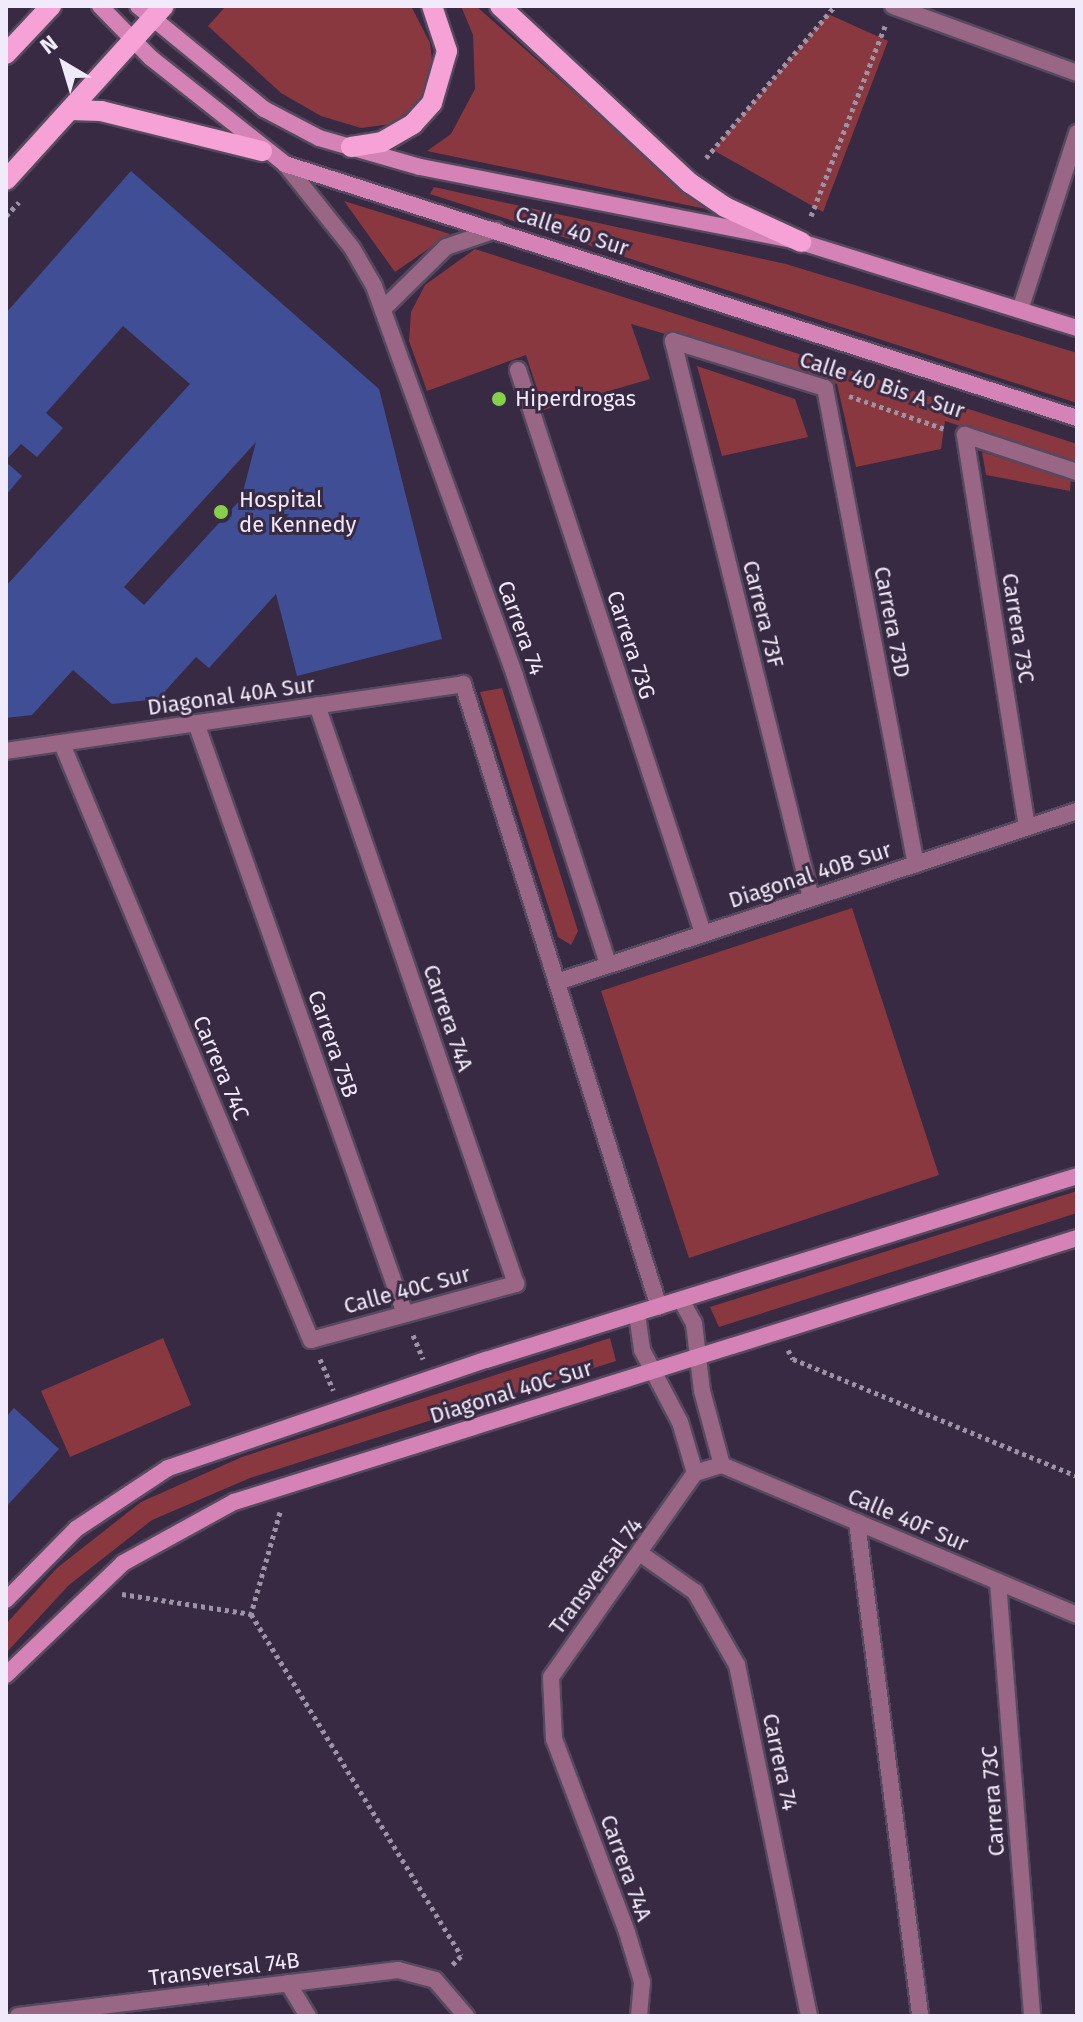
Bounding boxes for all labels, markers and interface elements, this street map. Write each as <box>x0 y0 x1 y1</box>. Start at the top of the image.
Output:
north arrow <box>24 24 104 104</box>
text: N <box>35 30 63 60</box>
street label: Calle 40 Sur <box>512 200 632 262</box>
street label: Calle 40 Bis A Sur <box>796 346 968 424</box>
place label: Hiperdrogas <box>515 386 636 412</box>
marker: Hiperdrogas <box>490 390 508 408</box>
place label: Hospital de Kennedy <box>239 486 356 538</box>
marker: Hospital de Kennedy <box>210 501 232 523</box>
street label: Carrera 73F <box>737 558 789 670</box>
street label: Carrera 73D <box>868 564 916 680</box>
street label: Carrera 73C <box>996 571 1040 685</box>
street label: Carrera 74 <box>492 577 550 679</box>
street label: Carrera 73G <box>601 588 661 702</box>
street label: Diagonal 40A Sur <box>146 671 316 721</box>
street label: Diagonal 40B Sur <box>725 836 895 914</box>
street label: Carrera 74A <box>417 961 479 1075</box>
street label: Carrera 75B <box>302 987 364 1101</box>
street label: Carrera 74C <box>187 1012 255 1124</box>
street label: Calle 40C Sur <box>341 1260 473 1320</box>
street label: Diagonal 40C Sur <box>427 1355 595 1429</box>
street label: Calle 40F Sur <box>844 1483 972 1557</box>
street label: Transversal 74 <box>544 1513 648 1639</box>
street label: Carrera 74 <box>757 1711 803 1813</box>
street label: Carrera 73C <box>976 1745 1010 1857</box>
street label: Carrera 74A <box>595 1811 657 1925</box>
street label: Transversal 74B <box>147 1947 301 1991</box>

